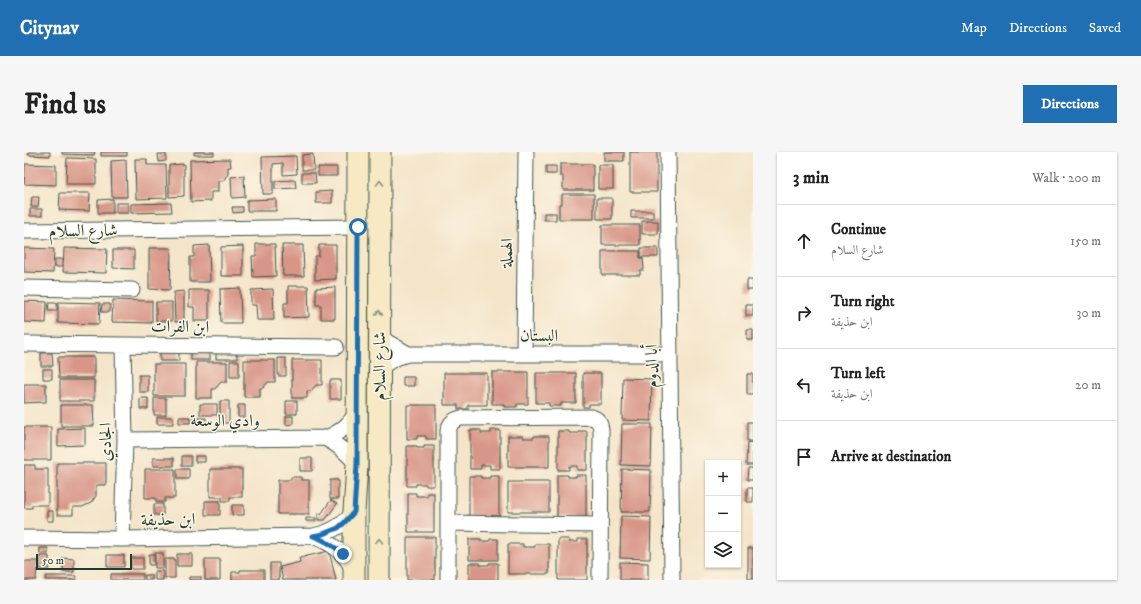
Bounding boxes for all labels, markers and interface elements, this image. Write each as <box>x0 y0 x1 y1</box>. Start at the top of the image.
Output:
text: Citynav <box>20 17 79 40</box>
text: Map <box>961 19 987 37</box>
text: Directions <box>1009 19 1067 37</box>
text: Saved <box>1089 19 1121 37</box>
button: Directions <box>1023 85 1117 123</box>
text: Find us <box>24 87 106 122</box>
text: 3 min <box>793 167 829 189</box>
text: Walk · 200 m <box>1032 170 1101 186</box>
one-way arrow <box>376 180 384 186</box>
route start <box>349 218 367 236</box>
street label: شارع السلام <box>48 219 118 246</box>
text: Continue <box>831 220 886 239</box>
icon: ahead <box>793 230 815 252</box>
text: 150 m <box>1070 233 1101 249</box>
street label: الهملة <box>496 238 518 269</box>
text: شارع السلام <box>831 242 884 258</box>
text: Turn right <box>831 292 894 311</box>
icon: right <box>793 302 815 324</box>
text: 30 m <box>1077 305 1101 321</box>
one-way arrow <box>375 310 383 316</box>
text: ابن حذيفة <box>831 314 873 330</box>
street label: ابن الفرات <box>151 315 210 339</box>
street label: البستان <box>520 325 558 347</box>
street label: شارع السلام <box>369 332 394 400</box>
street label: أبا الدوم <box>639 344 666 388</box>
text: Turn left <box>831 364 885 383</box>
icon: left <box>793 374 815 396</box>
text: 20 m <box>1075 377 1101 393</box>
text: ابن حذيفة <box>831 386 873 402</box>
street label: وادي الوسعة <box>190 410 260 434</box>
street label: الجادي <box>95 422 119 461</box>
icon: arrive <box>793 446 815 468</box>
text: Arrive at destination <box>831 447 951 466</box>
map controls <box>705 460 741 568</box>
button: + <box>705 460 741 496</box>
button: − <box>705 496 741 532</box>
street label: ابن حذيفة <box>141 509 196 531</box>
button: layers <box>705 532 741 568</box>
one-way arrow <box>375 538 383 544</box>
route end <box>334 545 352 563</box>
scale bar <box>36 552 132 571</box>
text: 50 m <box>42 554 64 568</box>

